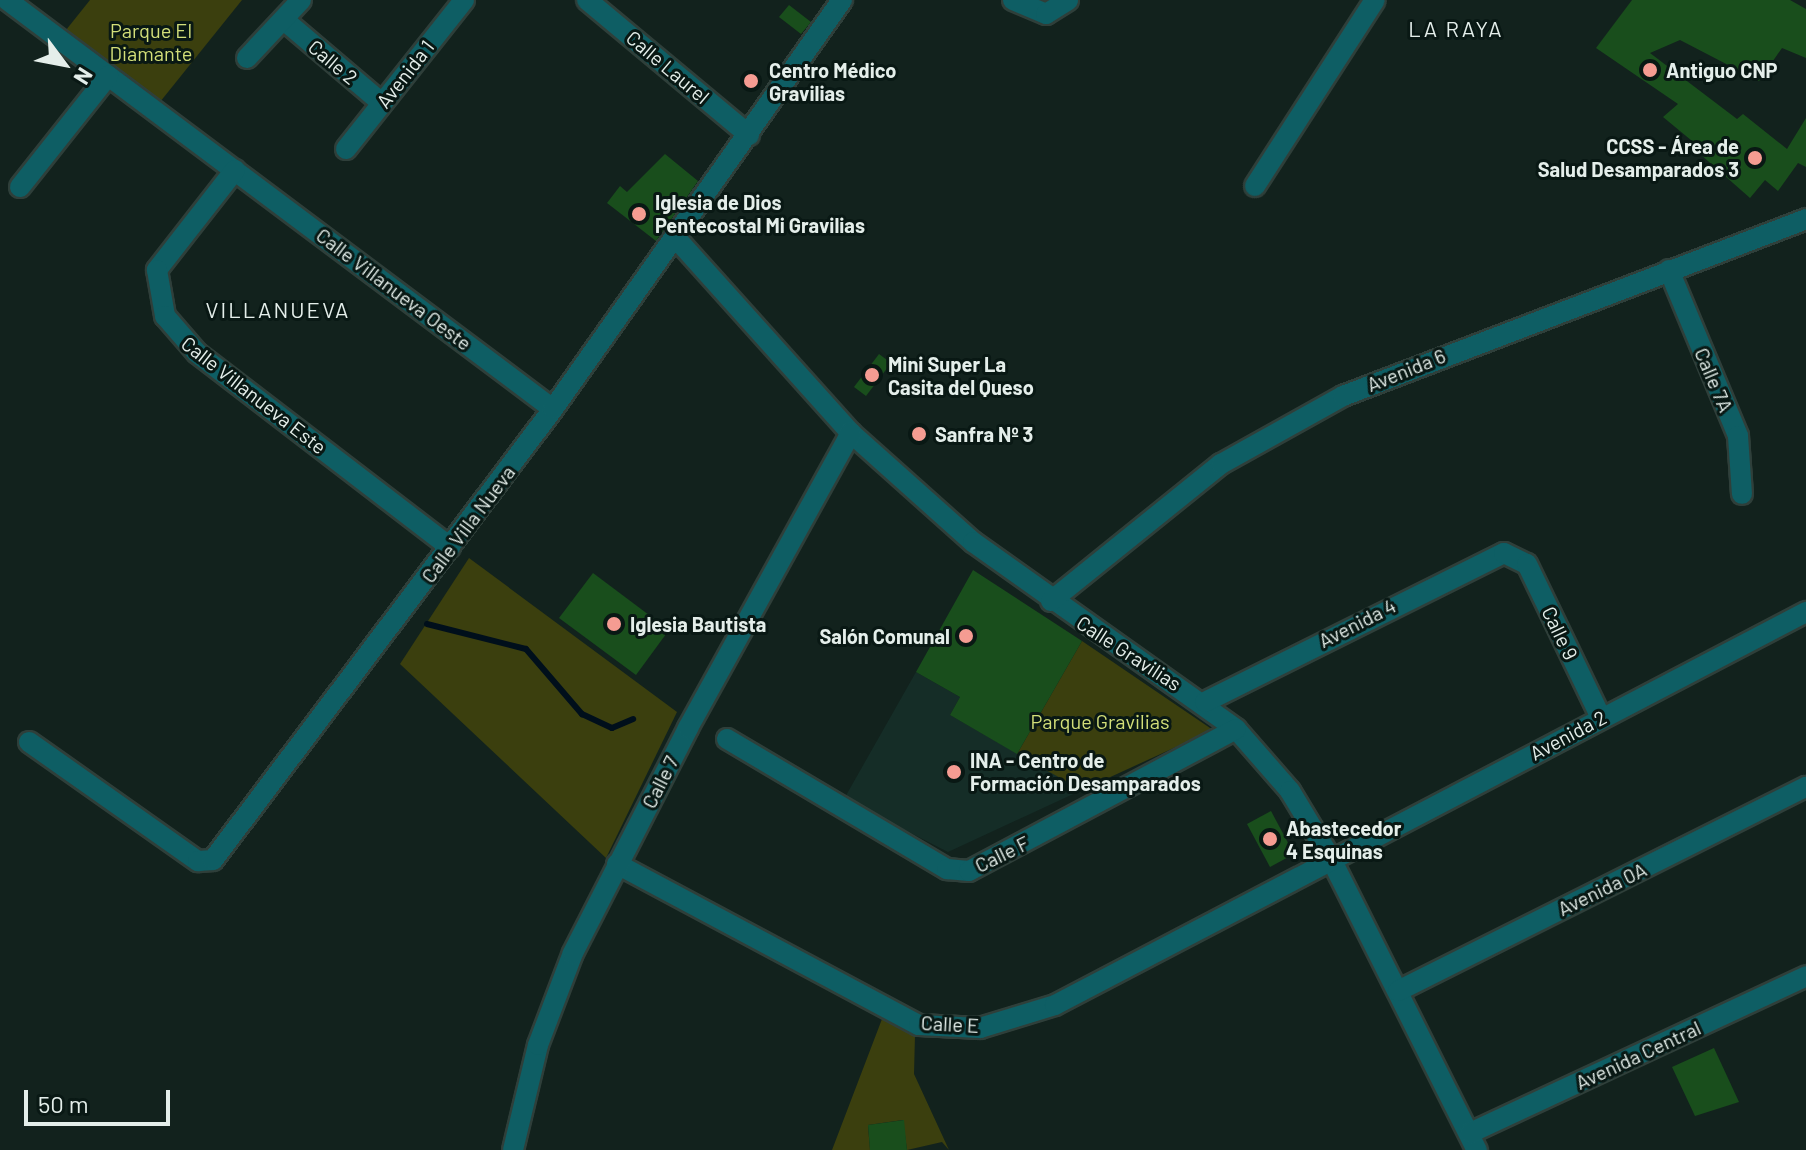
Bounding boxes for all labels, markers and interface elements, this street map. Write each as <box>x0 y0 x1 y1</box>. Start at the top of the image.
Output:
district label: LA RAYA <box>1408 16 1504 42</box>
park label: Parque El Diamante <box>110 19 192 66</box>
north arrow <box>24 24 104 104</box>
street label: Calle Laurel <box>622 25 714 109</box>
street label: Calle 2 <box>304 35 362 89</box>
street label: Avenida 1 <box>371 35 439 113</box>
place label: Centro Médico Gravilias <box>769 58 896 105</box>
place label: Antiguo CNP <box>1666 58 1777 82</box>
marker: Antiguo CNP <box>1641 61 1659 79</box>
text: N <box>69 64 99 90</box>
marker: Centro Médico Gravilias <box>740 70 762 92</box>
place label: CCSS - Área de Salud Desamparados 3 <box>1538 134 1739 181</box>
marker: CCSS - Área de Salud Desamparados 3 <box>1746 149 1764 167</box>
place label: Iglesia de Dios Pentecostal Mi Gravilias <box>655 190 865 237</box>
marker: Iglesia de Dios Pentecostal Mi Gravilias <box>630 205 648 223</box>
street label: Calle Villanueva Oeste <box>312 223 476 355</box>
district label: VILLANUEVA <box>206 297 350 323</box>
street label: Calle Villanueva Este <box>177 331 331 459</box>
street label: Avenida 6 <box>1363 343 1449 397</box>
street label: Calle 7A <box>1690 344 1738 416</box>
place label: Mini Super La Casita del Queso <box>888 352 1034 399</box>
marker: Mini Super La Casita del Queso <box>863 366 881 384</box>
place label: Sanfra Nº 3 <box>935 422 1033 446</box>
marker: Sanfra Nº 3 <box>910 425 928 443</box>
street label: Calle Villa Nueva <box>416 461 520 587</box>
street label: Avenida 4 <box>1314 593 1400 653</box>
street label: Calle 9 <box>1537 602 1583 664</box>
street label: Calle Gravilias <box>1072 610 1186 696</box>
place label: Iglesia Bautista <box>630 612 766 636</box>
marker: Iglesia Bautista <box>605 615 623 633</box>
place label: Salón Comunal <box>820 624 950 648</box>
marker: Salón Comunal <box>957 627 975 645</box>
street label: Avenida 2 <box>1526 705 1610 765</box>
park label: Parque Gravilias <box>1030 709 1170 733</box>
place label: INA - Centro de Formación Desamparados <box>970 748 1201 795</box>
street label: Calle 7 <box>637 752 683 812</box>
marker: INA - Centro de Formación Desamparados <box>945 763 963 781</box>
place label: Abastecedor 4 Esquinas <box>1286 816 1401 863</box>
marker: Abastecedor 4 Esquinas <box>1261 830 1279 848</box>
street label: Calle F <box>971 831 1033 877</box>
street label: Avenida 0A <box>1554 857 1650 921</box>
street label: Calle E <box>920 1010 980 1038</box>
street label: Avenida Central <box>1572 1016 1704 1094</box>
scale bar <box>28 1074 174 1124</box>
text: 50 m <box>38 1089 89 1118</box>

